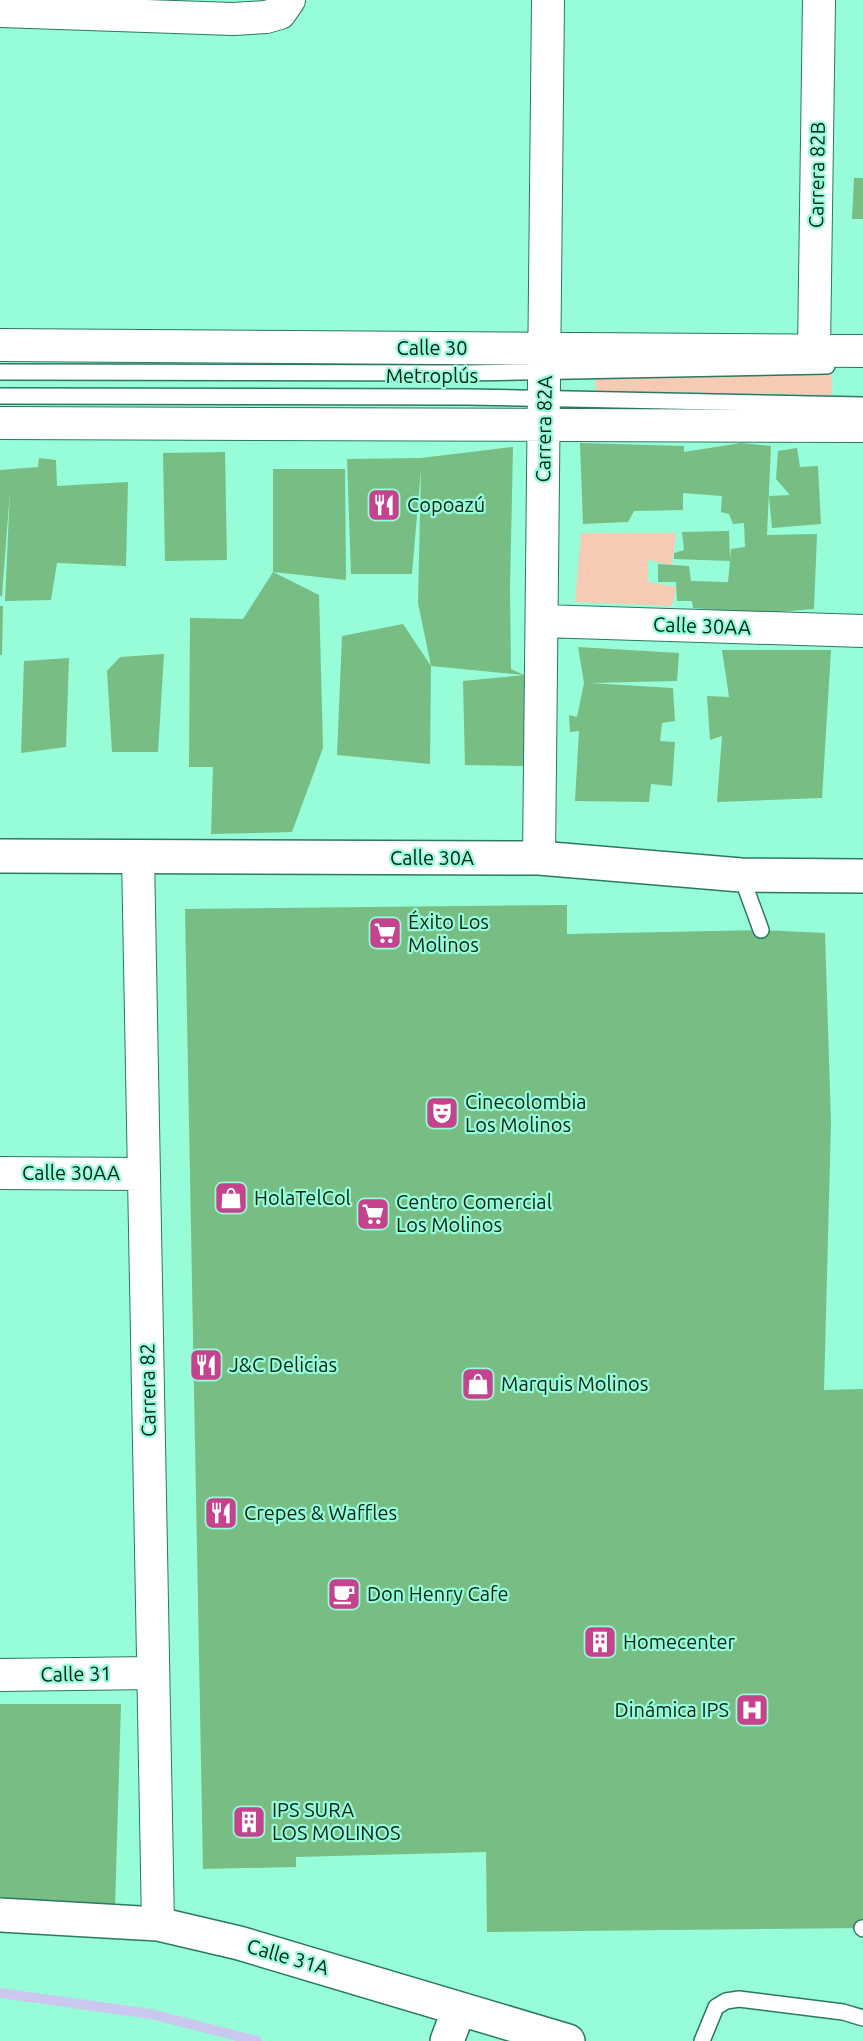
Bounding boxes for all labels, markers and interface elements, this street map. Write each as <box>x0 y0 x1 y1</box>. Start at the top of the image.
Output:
street label: Carrera 82B <box>804 122 829 228</box>
street label: Calle 30 <box>396 336 468 359</box>
street label: Metroplús <box>386 364 478 387</box>
street label: Carrera 82A <box>531 375 556 483</box>
restaurant icon: Copoazú <box>366 487 402 523</box>
place label: Copoazú <box>407 493 485 516</box>
street label: Calle 30AA <box>653 612 751 639</box>
street label: Calle 30A <box>390 846 474 869</box>
place label: Éxito Los Molinos <box>408 910 489 956</box>
supermarket icon: Éxito Los Molinos <box>367 915 403 951</box>
place label: Cinecolombia Los Molinos <box>465 1090 587 1136</box>
theatre icon: Cinecolombia Los Molinos <box>424 1095 460 1131</box>
street label: Calle 30AA <box>22 1161 120 1184</box>
shop icon: HolaTelCol <box>213 1180 249 1216</box>
place label: HolaTelCol <box>254 1186 351 1209</box>
place label: Centro Comercial Los Molinos <box>396 1190 552 1236</box>
supermarket icon: Centro Comercial Los Molinos <box>355 1196 391 1232</box>
street label: Carrera 82 <box>135 1343 160 1437</box>
restaurant icon: J&C Delicias <box>188 1347 224 1383</box>
place label: J&C Delicias <box>229 1353 337 1376</box>
shop icon: Marquis Molinos <box>460 1366 496 1402</box>
place label: Marquis Molinos <box>501 1372 648 1395</box>
restaurant icon: Crepes & Waffles <box>203 1495 239 1531</box>
place label: Crepes & Waffles <box>244 1501 397 1524</box>
cafe icon: Don Henry Cafe <box>326 1576 362 1612</box>
place label: Don Henry Cafe <box>367 1582 509 1605</box>
building icon: Homecenter <box>582 1624 618 1660</box>
place label: Homecenter <box>623 1630 735 1653</box>
street label: Calle 31 <box>40 1661 112 1686</box>
hospital icon: Dinámica IPS <box>734 1692 770 1728</box>
place label: Dinámica IPS <box>615 1698 729 1721</box>
place label: IPS SURA LOS MOLINOS <box>272 1798 401 1844</box>
building icon: IPS SURA LOS MOLINOS <box>231 1804 267 1840</box>
street label: Calle 31A <box>244 1934 332 1979</box>

